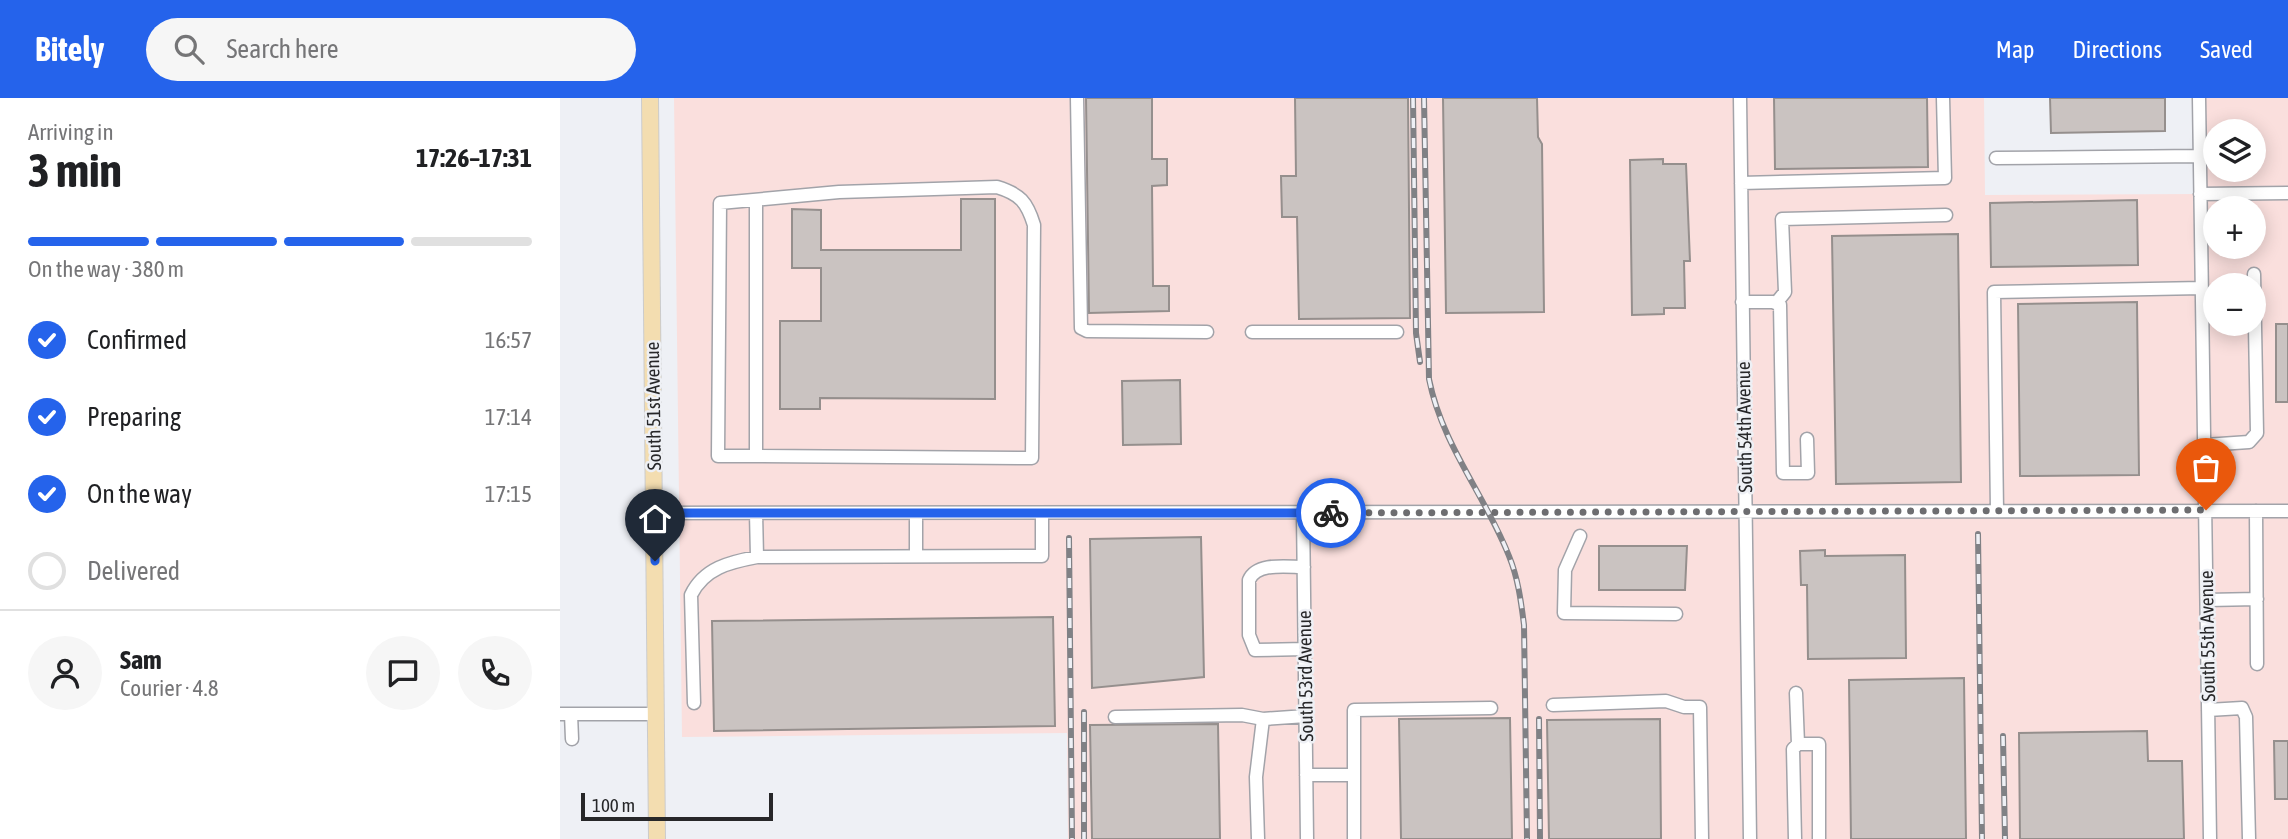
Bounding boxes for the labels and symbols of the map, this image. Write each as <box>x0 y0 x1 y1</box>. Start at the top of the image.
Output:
street label: South 51st Avenue <box>641 342 665 470</box>
street label: South 54th Avenue <box>1732 361 1756 493</box>
pin <box>2176 438 2236 510</box>
courier <box>1296 478 1366 548</box>
pin <box>625 489 685 561</box>
street label: South 55th Avenue <box>2195 570 2219 702</box>
street label: South 53rd Avenue <box>1293 610 1317 742</box>
scale bar <box>581 790 774 822</box>

